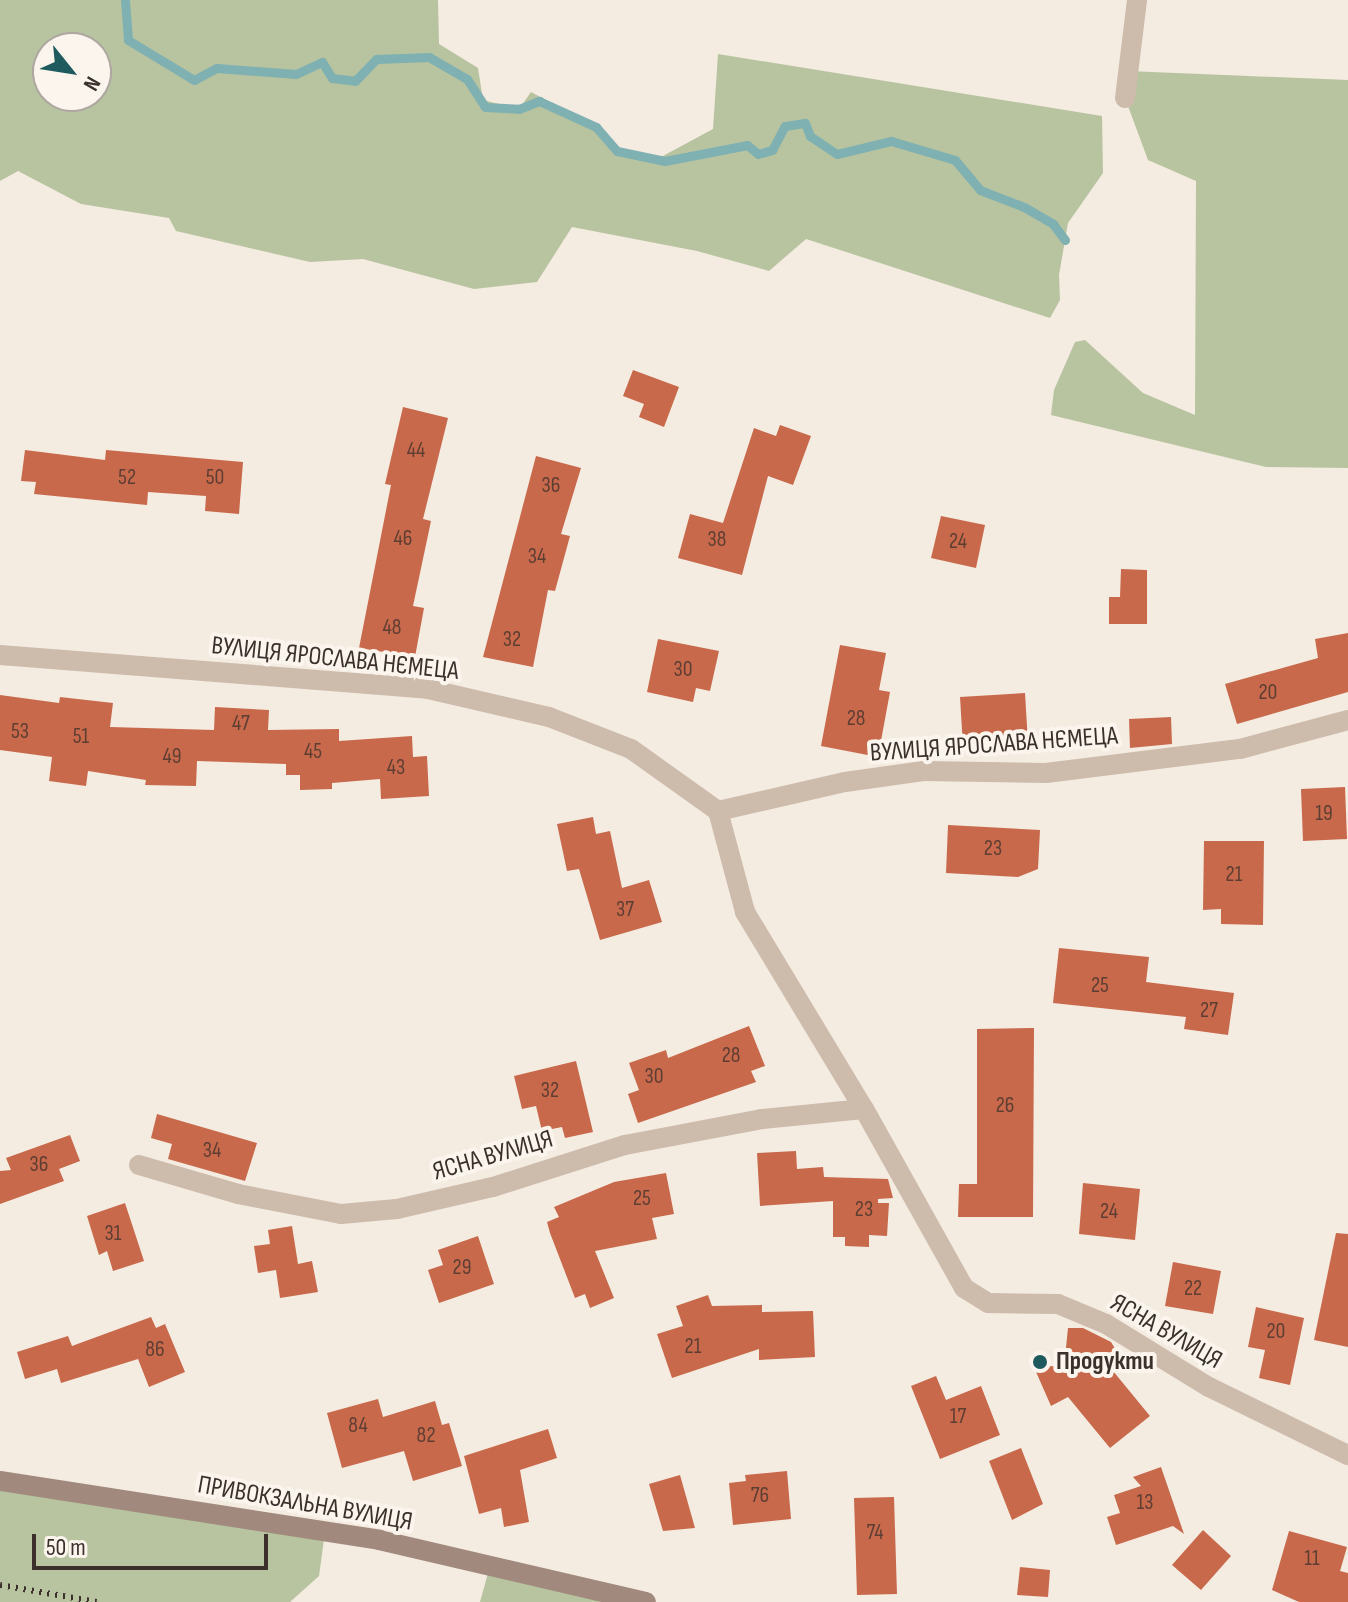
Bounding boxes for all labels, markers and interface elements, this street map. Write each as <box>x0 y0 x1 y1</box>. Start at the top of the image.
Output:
north arrow <box>32 32 112 112</box>
text: N <box>77 71 106 95</box>
house number: 44 <box>407 438 425 464</box>
house number: 52 <box>118 465 136 491</box>
house number: 50 <box>206 465 224 491</box>
house number: 36 <box>542 473 560 499</box>
house number: 46 <box>394 526 412 552</box>
house number: 38 <box>708 527 726 553</box>
house number: 24 <box>949 529 967 555</box>
house number: 34 <box>528 544 546 570</box>
house number: 48 <box>383 615 401 641</box>
house number: 32 <box>503 627 521 653</box>
street label: ВУЛИЦЯ ЯРОСЛАВА НЄМЕЦА <box>210 631 460 687</box>
house number: 30 <box>673 657 693 683</box>
house number: 20 <box>1259 680 1277 706</box>
house number: 28 <box>847 706 865 732</box>
house number: 47 <box>232 711 250 737</box>
house number: 53 <box>11 719 29 745</box>
street label: ВУЛИЦЯ ЯРОСЛАВА НЄМЕЦА <box>869 721 1119 769</box>
house number: 51 <box>73 724 89 750</box>
house number: 45 <box>304 739 322 765</box>
house number: 49 <box>163 744 181 770</box>
house number: 43 <box>387 755 405 781</box>
house number: 19 <box>1315 801 1333 827</box>
house number: 23 <box>984 836 1002 862</box>
house number: 21 <box>1226 862 1242 888</box>
house number: 37 <box>616 897 634 923</box>
house number: 25 <box>1091 973 1109 999</box>
house number: 27 <box>1200 998 1218 1024</box>
house number: 28 <box>722 1043 740 1069</box>
house number: 30 <box>644 1064 664 1090</box>
house number: 32 <box>541 1078 559 1104</box>
house number: 26 <box>996 1093 1014 1119</box>
street label: ЯСНА ВУЛИЦЯ <box>429 1124 557 1188</box>
house number: 34 <box>203 1138 221 1164</box>
house number: 36 <box>30 1152 48 1178</box>
house number: 25 <box>633 1186 651 1212</box>
house number: 23 <box>855 1197 873 1223</box>
house number: 24 <box>1100 1199 1118 1225</box>
house number: 31 <box>105 1221 121 1247</box>
house number: 29 <box>453 1255 471 1281</box>
house number: 22 <box>1184 1276 1202 1302</box>
street label: ЯСНА ВУЛИЦЯ <box>1105 1288 1227 1376</box>
house number: 20 <box>1267 1319 1285 1345</box>
house number: 21 <box>685 1334 701 1360</box>
house number: 86 <box>145 1337 165 1363</box>
place label: Продукти <box>1056 1346 1154 1378</box>
marker: Продукти <box>1031 1353 1049 1371</box>
house number: 17 <box>950 1404 966 1430</box>
house number: 84 <box>348 1413 368 1439</box>
house number: 82 <box>416 1423 436 1449</box>
street label: ПРИВОКЗАЛЬНА ВУЛИЦЯ <box>195 1470 415 1538</box>
house number: 76 <box>751 1483 769 1509</box>
house number: 13 <box>1137 1490 1153 1516</box>
scale bar <box>36 1518 272 1568</box>
house number: 74 <box>867 1520 883 1546</box>
text: 50 m <box>46 1533 86 1562</box>
house number: 11 <box>1304 1546 1320 1572</box>

